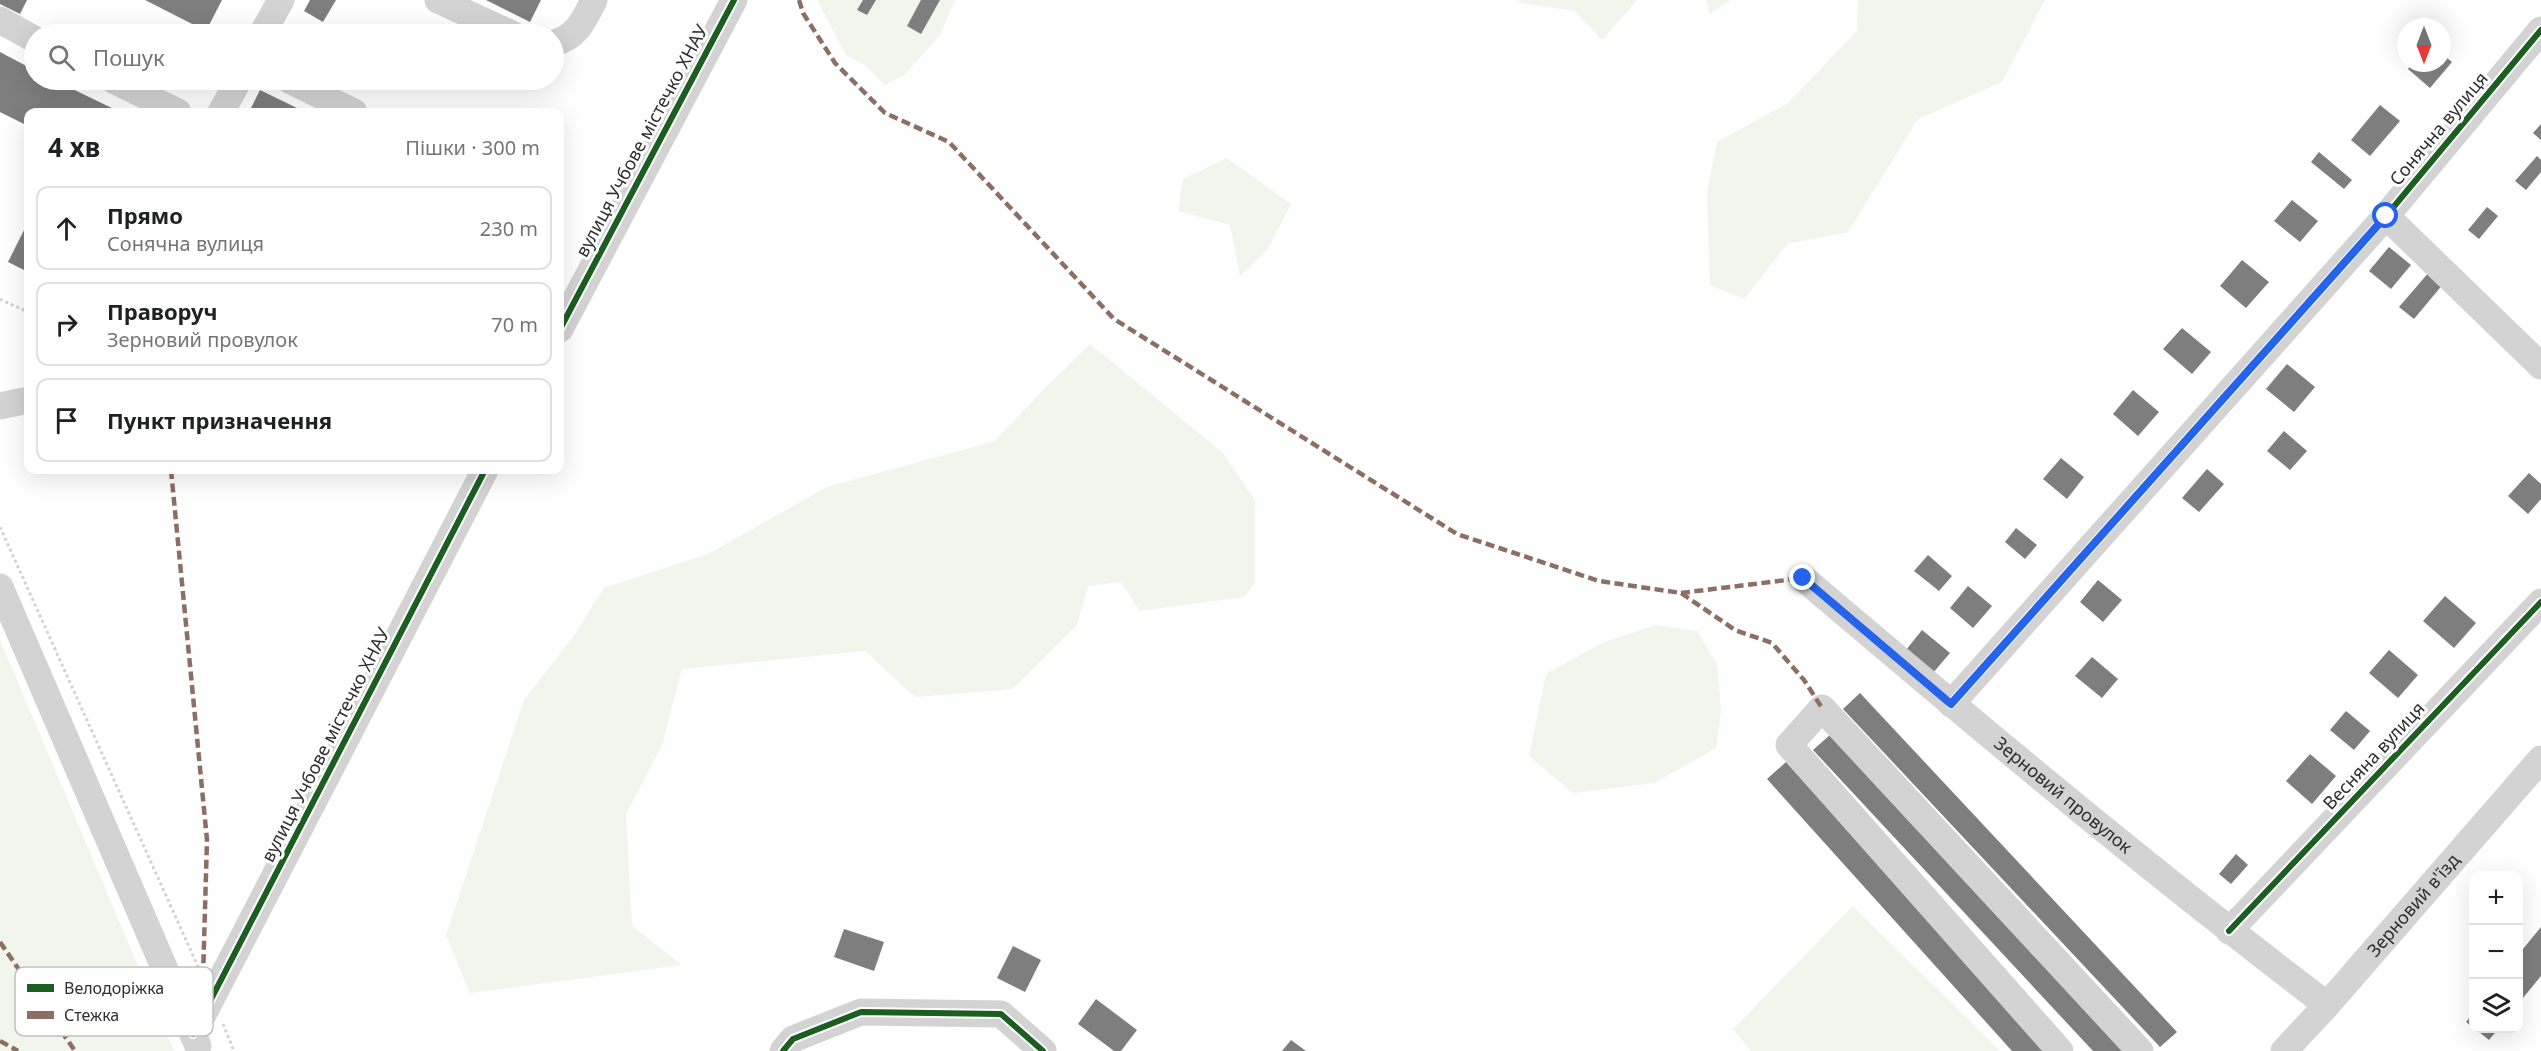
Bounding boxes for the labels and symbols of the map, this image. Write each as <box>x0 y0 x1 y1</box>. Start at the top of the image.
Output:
north arrow <box>2397 18 2451 72</box>
street label: вулиця Учбове містечко ХНАУ <box>569 19 713 261</box>
street label: Сонячна вулиця <box>2384 66 2493 190</box>
route start <box>2372 202 2398 228</box>
route end <box>1789 564 1815 590</box>
street label: вулиця Учбове містечко ХНАУ <box>255 622 395 866</box>
street label: Весняна вулиця <box>2317 696 2429 814</box>
street label: Зерновий провулок <box>1990 731 2138 859</box>
street label: Зерновий в'їзд <box>2361 848 2464 961</box>
legend <box>15 967 213 1036</box>
text: Велодоріжка <box>64 977 164 999</box>
text: Стежка <box>64 1004 119 1026</box>

